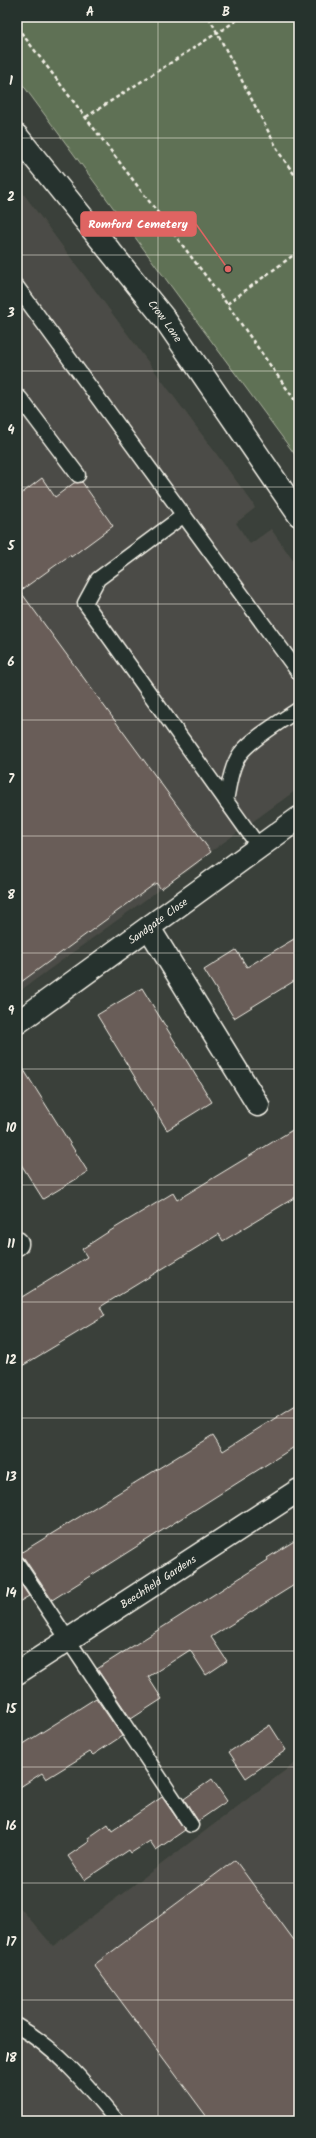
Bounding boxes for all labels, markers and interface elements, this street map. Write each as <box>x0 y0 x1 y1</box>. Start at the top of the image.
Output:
text: A <box>86 2 94 23</box>
text: B <box>222 2 230 23</box>
text: 1 <box>9 71 13 92</box>
text: 2 <box>7 187 15 208</box>
callout: Romford Cemetery <box>81 212 196 236</box>
text: Romford Cemetery <box>88 215 188 234</box>
street label: Crow Lane <box>143 296 186 346</box>
text: 3 <box>6 303 15 324</box>
text: 4 <box>7 420 15 441</box>
text: 5 <box>7 536 16 557</box>
text: 6 <box>7 652 15 673</box>
text: 7 <box>8 769 15 790</box>
text: 8 <box>7 885 15 906</box>
street label: Sandgate Close <box>125 894 192 949</box>
text: 9 <box>8 1001 15 1022</box>
text: 10 <box>6 1118 17 1139</box>
text: 11 <box>7 1234 15 1255</box>
text: 12 <box>5 1350 17 1371</box>
text: 13 <box>5 1467 17 1488</box>
street label: Beechfield Gardens <box>117 1551 200 1614</box>
text: 14 <box>5 1583 17 1604</box>
text: 15 <box>6 1699 18 1720</box>
text: 16 <box>6 1816 16 1837</box>
text: 17 <box>6 1932 17 1953</box>
text: 18 <box>5 2048 17 2069</box>

